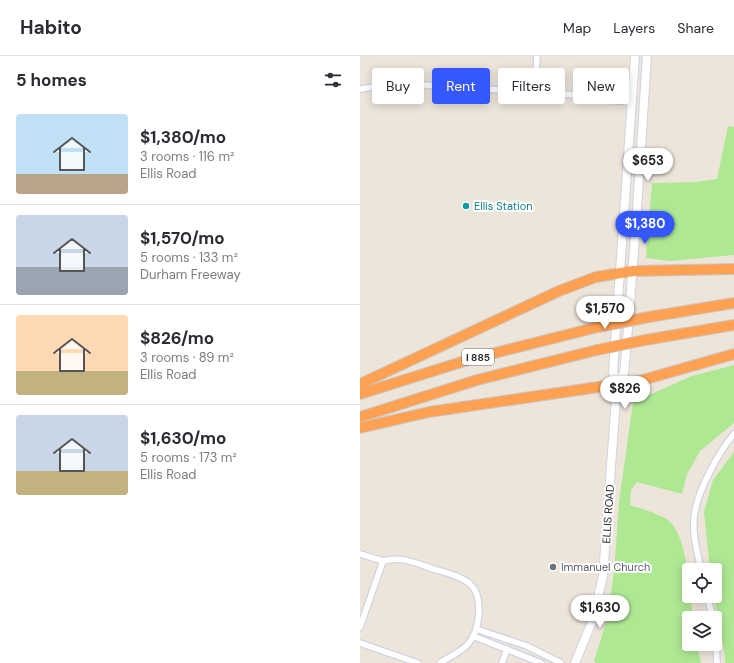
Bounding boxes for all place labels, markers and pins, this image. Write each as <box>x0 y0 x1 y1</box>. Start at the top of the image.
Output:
pin: $653 <box>624 148 672 182</box>
place label: Ellis Station <box>474 199 533 213</box>
marker: Ellis Station <box>461 201 471 211</box>
pin: $1,380 <box>612 211 678 245</box>
pin: $1,570 <box>572 296 638 330</box>
pin: $826 <box>601 376 649 410</box>
place label: Immanuel Church <box>561 560 650 574</box>
marker: Immanuel Church <box>548 562 558 572</box>
pin: $1,630 <box>567 595 633 629</box>

